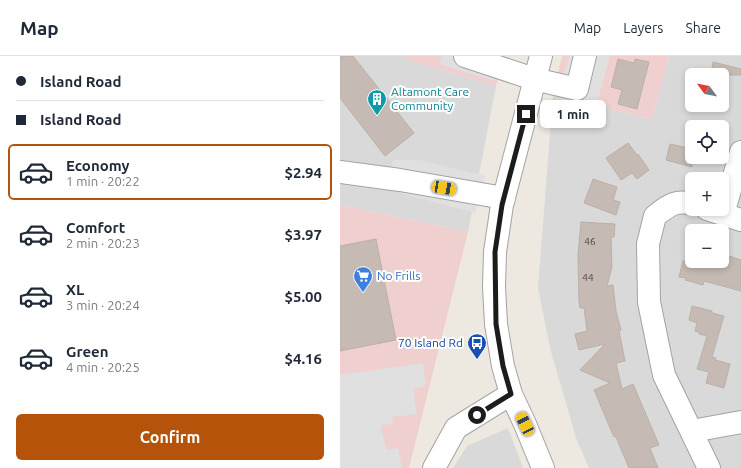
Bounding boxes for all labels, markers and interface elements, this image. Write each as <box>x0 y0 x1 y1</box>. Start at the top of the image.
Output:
text: Map <box>20 17 59 39</box>
text: Map <box>574 20 601 36</box>
text: Layers <box>623 20 663 36</box>
text: Share <box>685 20 721 36</box>
north arrow <box>685 68 729 112</box>
map controls <box>685 68 729 268</box>
text: Island Road <box>40 73 121 90</box>
place label: Altamont Care Community <box>391 85 469 112</box>
building icon: Altamont Care Community <box>366 88 388 116</box>
callout: 1 min <box>540 100 606 128</box>
route end <box>517 105 535 123</box>
text: 1 min <box>557 107 589 121</box>
text: Island Road <box>40 111 121 128</box>
button: locate <box>685 120 729 164</box>
icon: car <box>18 154 54 190</box>
text: Economy <box>66 157 130 174</box>
text: $2.94 <box>284 164 322 181</box>
button: + <box>685 172 729 216</box>
text: 1 min · 20:22 <box>66 174 140 188</box>
car <box>431 180 457 196</box>
icon: car <box>18 216 54 252</box>
text: Comfort <box>66 219 125 236</box>
button: − <box>685 224 729 268</box>
text: $3.97 <box>284 226 322 243</box>
text: 2 min · 20:23 <box>66 236 140 250</box>
house number: 46 <box>584 236 596 247</box>
supermarket icon: No Frills <box>352 265 374 293</box>
place label: No Frills <box>377 269 420 282</box>
house number: 44 <box>582 272 594 283</box>
icon: car <box>18 278 54 314</box>
text: XL <box>66 281 84 298</box>
text: $5.00 <box>284 288 322 305</box>
text: 3 min · 20:24 <box>66 298 140 312</box>
bus stop icon: 70 Island Rd <box>466 332 488 360</box>
place label: 70 Island Rd <box>398 336 463 349</box>
icon: car <box>18 340 54 376</box>
text: Green <box>66 343 108 360</box>
text: $4.16 <box>284 350 322 367</box>
text: 4 min · 20:25 <box>66 360 140 374</box>
route start <box>468 406 486 424</box>
car <box>514 411 536 437</box>
button: Confirm <box>16 414 324 460</box>

